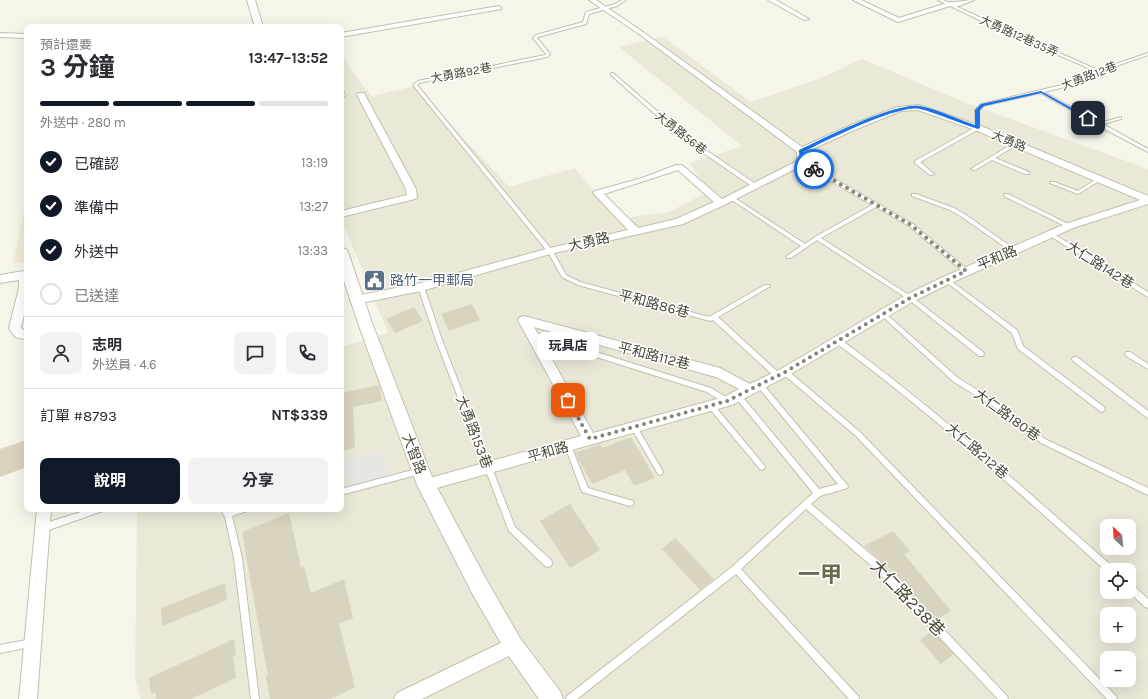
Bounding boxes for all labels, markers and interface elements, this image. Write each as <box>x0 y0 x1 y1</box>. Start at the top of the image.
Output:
street label: 大勇路12巷35弄 <box>977 12 1061 60</box>
text: 預計還要 <box>40 37 92 52</box>
text: 13:47–13:52 <box>248 49 328 67</box>
text: 3 分鐘 <box>40 52 115 83</box>
street label: 大勇路12巷 <box>1059 59 1119 93</box>
street label: 大勇路92巷 <box>429 60 493 86</box>
pin <box>1071 101 1105 135</box>
icon: home <box>1077 107 1099 129</box>
street label: 大勇路56巷 <box>652 109 710 157</box>
text: 外送中 · 280 m <box>40 115 126 130</box>
street label: 大勇路 <box>990 128 1028 154</box>
courier <box>794 149 834 189</box>
icon: check <box>40 151 62 173</box>
text: 已確認 <box>74 155 119 173</box>
text: 13:19 <box>301 155 328 170</box>
icon: bike <box>803 158 825 180</box>
icon: check <box>40 195 62 217</box>
text: 準備中 <box>74 199 119 217</box>
text: 13:27 <box>299 199 328 214</box>
street label: 大勇路 <box>567 229 611 255</box>
street label: 大仁路142巷 <box>1063 238 1137 292</box>
icon: check <box>40 239 62 261</box>
street label: 平和路 <box>974 242 1020 274</box>
text: 外送中 <box>74 243 119 261</box>
text: 13:33 <box>298 243 328 258</box>
public building icon: 路竹一甲郵局 <box>361 267 387 293</box>
place label: 路竹一甲郵局 <box>390 272 474 289</box>
street label: 平和路86巷 <box>617 286 691 322</box>
text: 已送達 <box>74 287 119 305</box>
button: person <box>40 332 82 374</box>
button: chat <box>234 332 276 374</box>
button: phone <box>286 332 328 374</box>
callout: 玩具店 <box>537 332 599 360</box>
text: 志明 <box>92 336 122 354</box>
text: 玩具店 <box>548 338 588 353</box>
street label: 平和路112巷 <box>616 339 692 373</box>
text: 外送員 · 4.6 <box>92 357 157 372</box>
pin <box>551 383 585 417</box>
street label: 大仁路180巷 <box>971 385 1043 445</box>
icon: bag <box>557 389 579 411</box>
street label: 大勇路153巷 <box>452 393 496 471</box>
text: NT$339 <box>271 406 328 424</box>
text: 訂單 #8793 <box>40 407 117 425</box>
street label: 大仁路212巷 <box>942 419 1012 483</box>
street label: 大智路 <box>399 431 429 477</box>
street label: 平和路 <box>525 438 571 466</box>
button: 說明 <box>40 458 180 504</box>
button: 分享 <box>188 458 328 504</box>
north arrow <box>1100 519 1136 555</box>
map controls <box>1100 519 1136 687</box>
street label: 大仁路238巷 <box>867 556 949 640</box>
district label: 一甲 <box>798 562 842 588</box>
button: locate <box>1100 563 1136 599</box>
button: + <box>1100 607 1136 643</box>
button: − <box>1100 651 1136 687</box>

